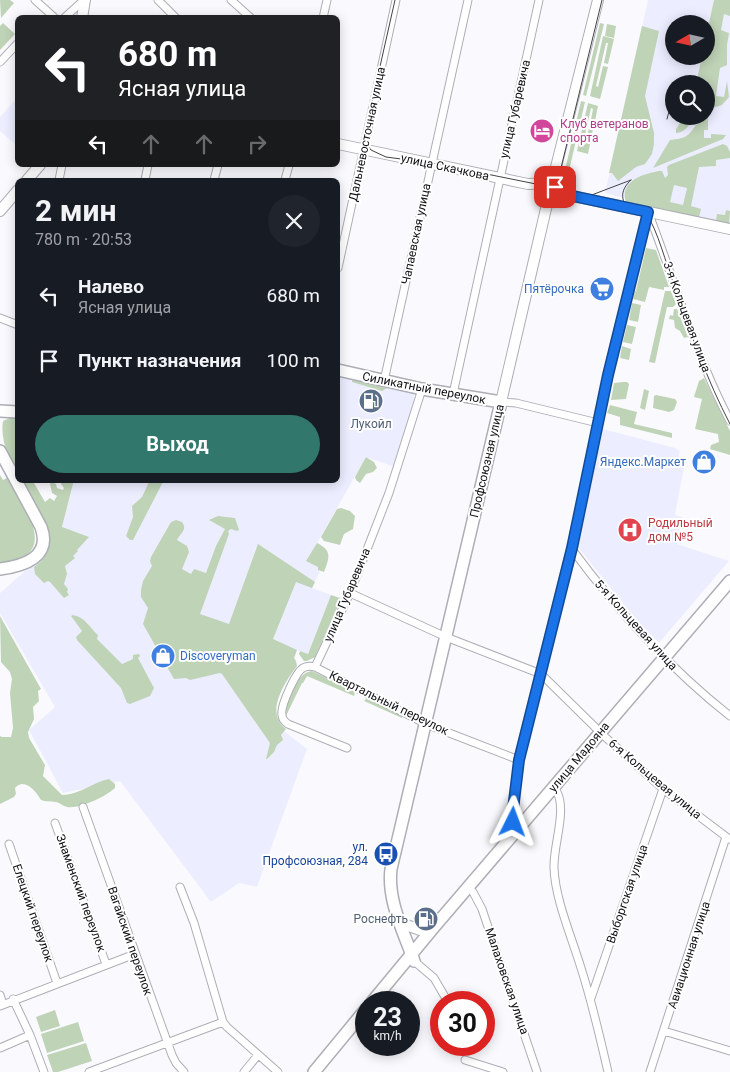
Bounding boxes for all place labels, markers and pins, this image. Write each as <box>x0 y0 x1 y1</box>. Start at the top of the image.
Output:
place label: Клуб ветеранов спорта <box>560 117 649 145</box>
hotel icon: Клуб ветеранов спорта <box>529 118 555 144</box>
pin <box>534 166 576 208</box>
supermarket icon: Пятёрочка <box>589 276 615 302</box>
place label: Пятёрочка <box>524 282 584 296</box>
fuel station icon: Лукойл <box>358 388 384 414</box>
place label: Лукойл <box>350 417 392 431</box>
shop icon: Яндекс.Маркет <box>691 449 717 475</box>
place label: Яндекс.Маркет <box>600 455 686 469</box>
place label: Родильный дом №5 <box>648 516 713 544</box>
hospital icon: Родильный дом №5 <box>617 517 643 543</box>
shop icon: Discoveryman <box>150 643 176 669</box>
place label: Discoveryman <box>180 649 256 663</box>
place label: ул. Профсоюзная, 284 <box>263 840 368 868</box>
bus stop icon: ул. Профсоюзная, 284 <box>373 841 399 867</box>
fuel station icon: Роснефть <box>413 906 439 932</box>
place label: Роснефть <box>354 912 408 926</box>

